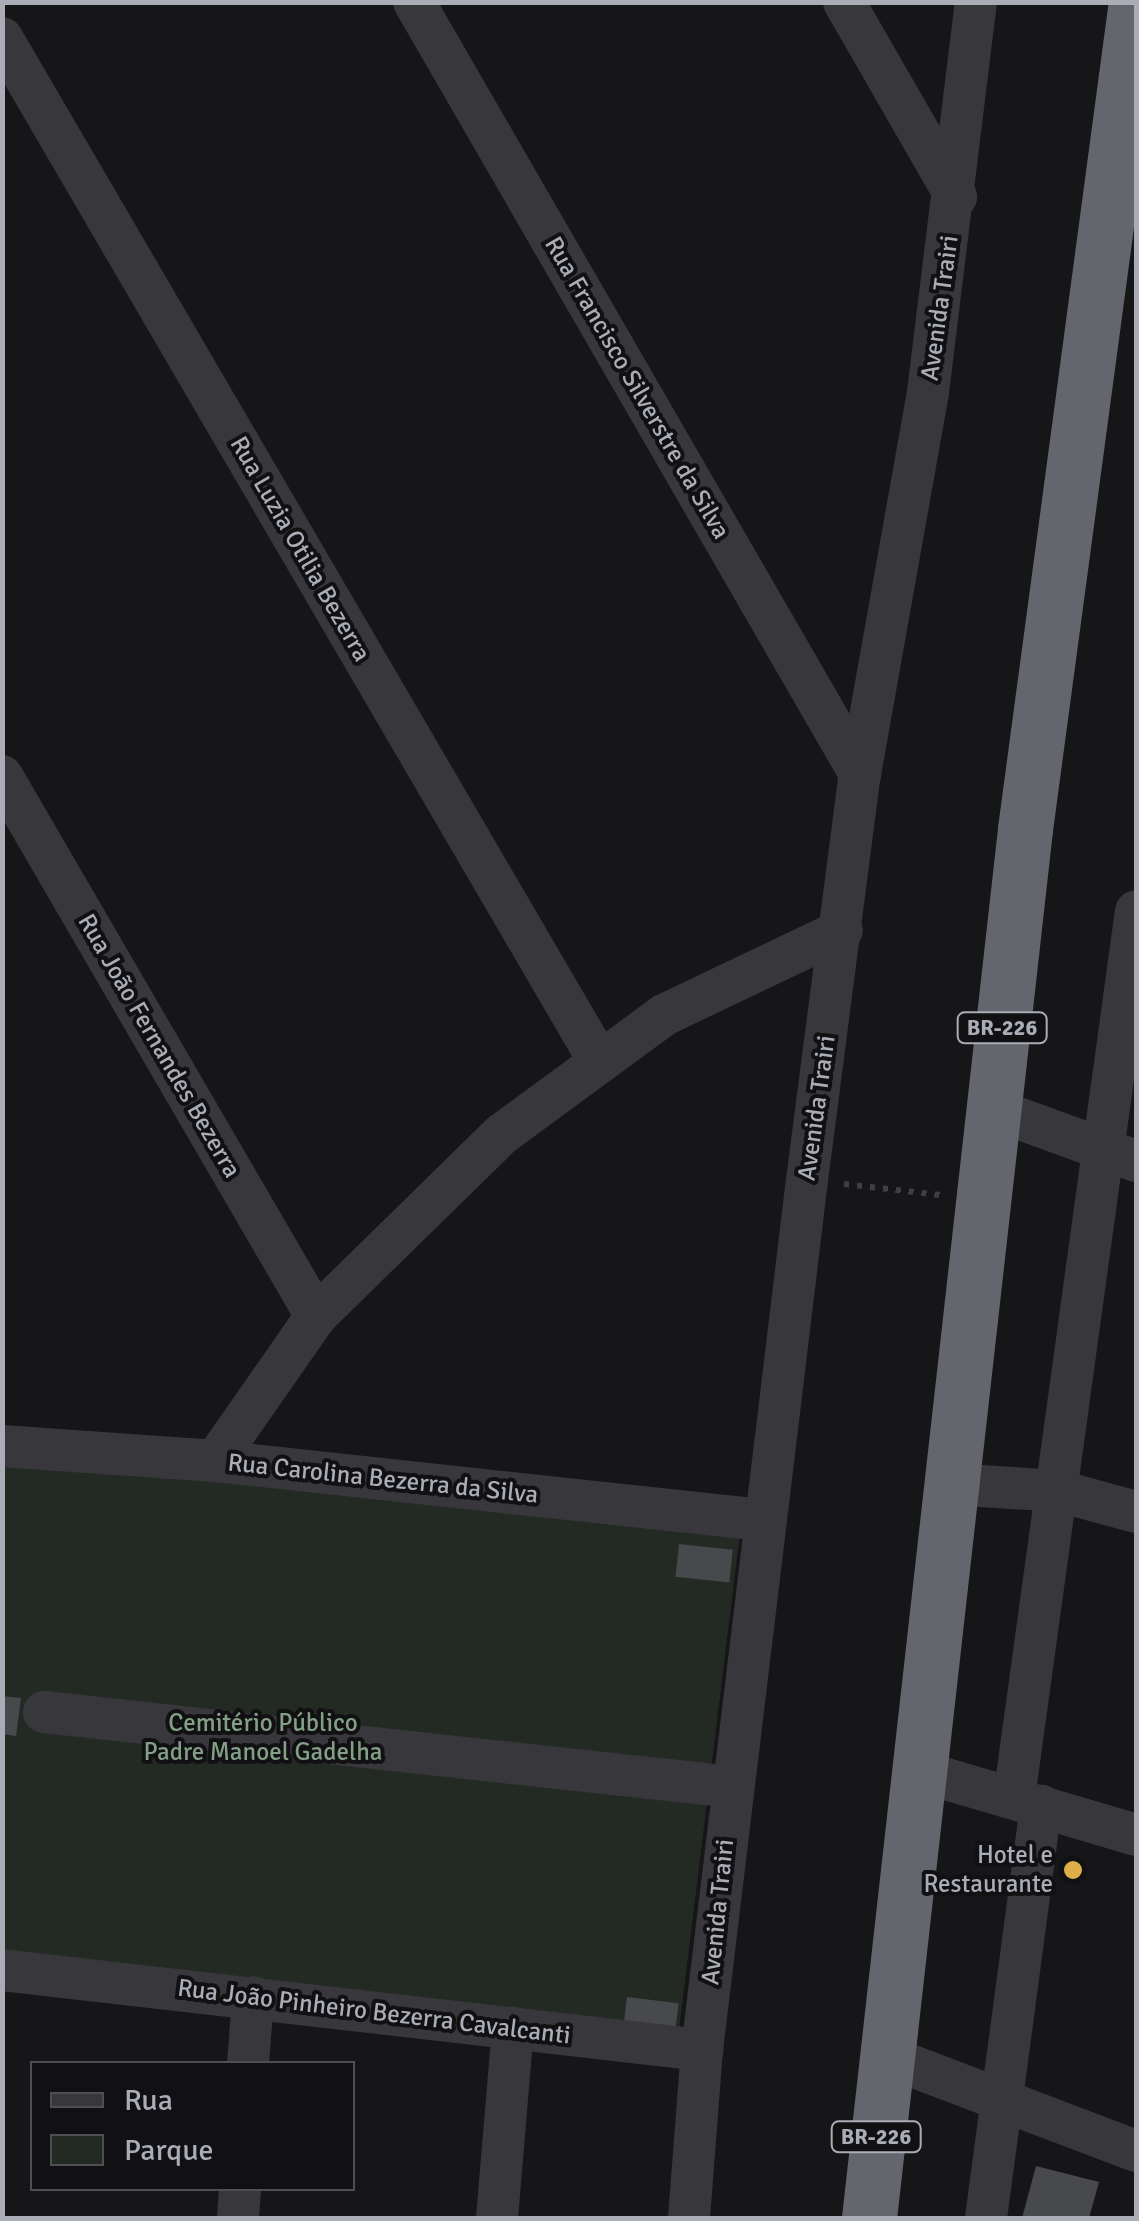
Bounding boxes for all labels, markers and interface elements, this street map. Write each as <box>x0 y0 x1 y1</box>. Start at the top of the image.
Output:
street label: Rua Francisco Silverstre da Silva <box>538 231 736 545</box>
street label: Avenida Trairi <box>915 233 965 383</box>
street label: Rua Luzia Otilia Bezerra <box>223 431 377 667</box>
street label: Rua João Fernandes Bezerra <box>71 909 247 1183</box>
road number: BR-226 <box>954 1011 1050 1045</box>
street label: Avenida Trairi <box>792 1033 842 1183</box>
street label: Rua Carolina Bezerra da Silva <box>226 1448 540 1510</box>
park label: Cemitério Público Padre Manoel Gadelha <box>143 1709 383 1768</box>
street label: Avenida Trairi <box>695 1838 741 1986</box>
place label: Hotel e Restaurante <box>923 1841 1053 1900</box>
marker: Hotel e Restaurante <box>1062 1859 1084 1881</box>
street label: Rua João Pinheiro Bezerra Cavalcanti <box>176 1973 572 2051</box>
legend <box>30 2061 355 2191</box>
text: Rua <box>124 2082 173 2119</box>
road number: BR-226 <box>828 2120 924 2154</box>
text: Parque <box>124 2132 214 2169</box>

